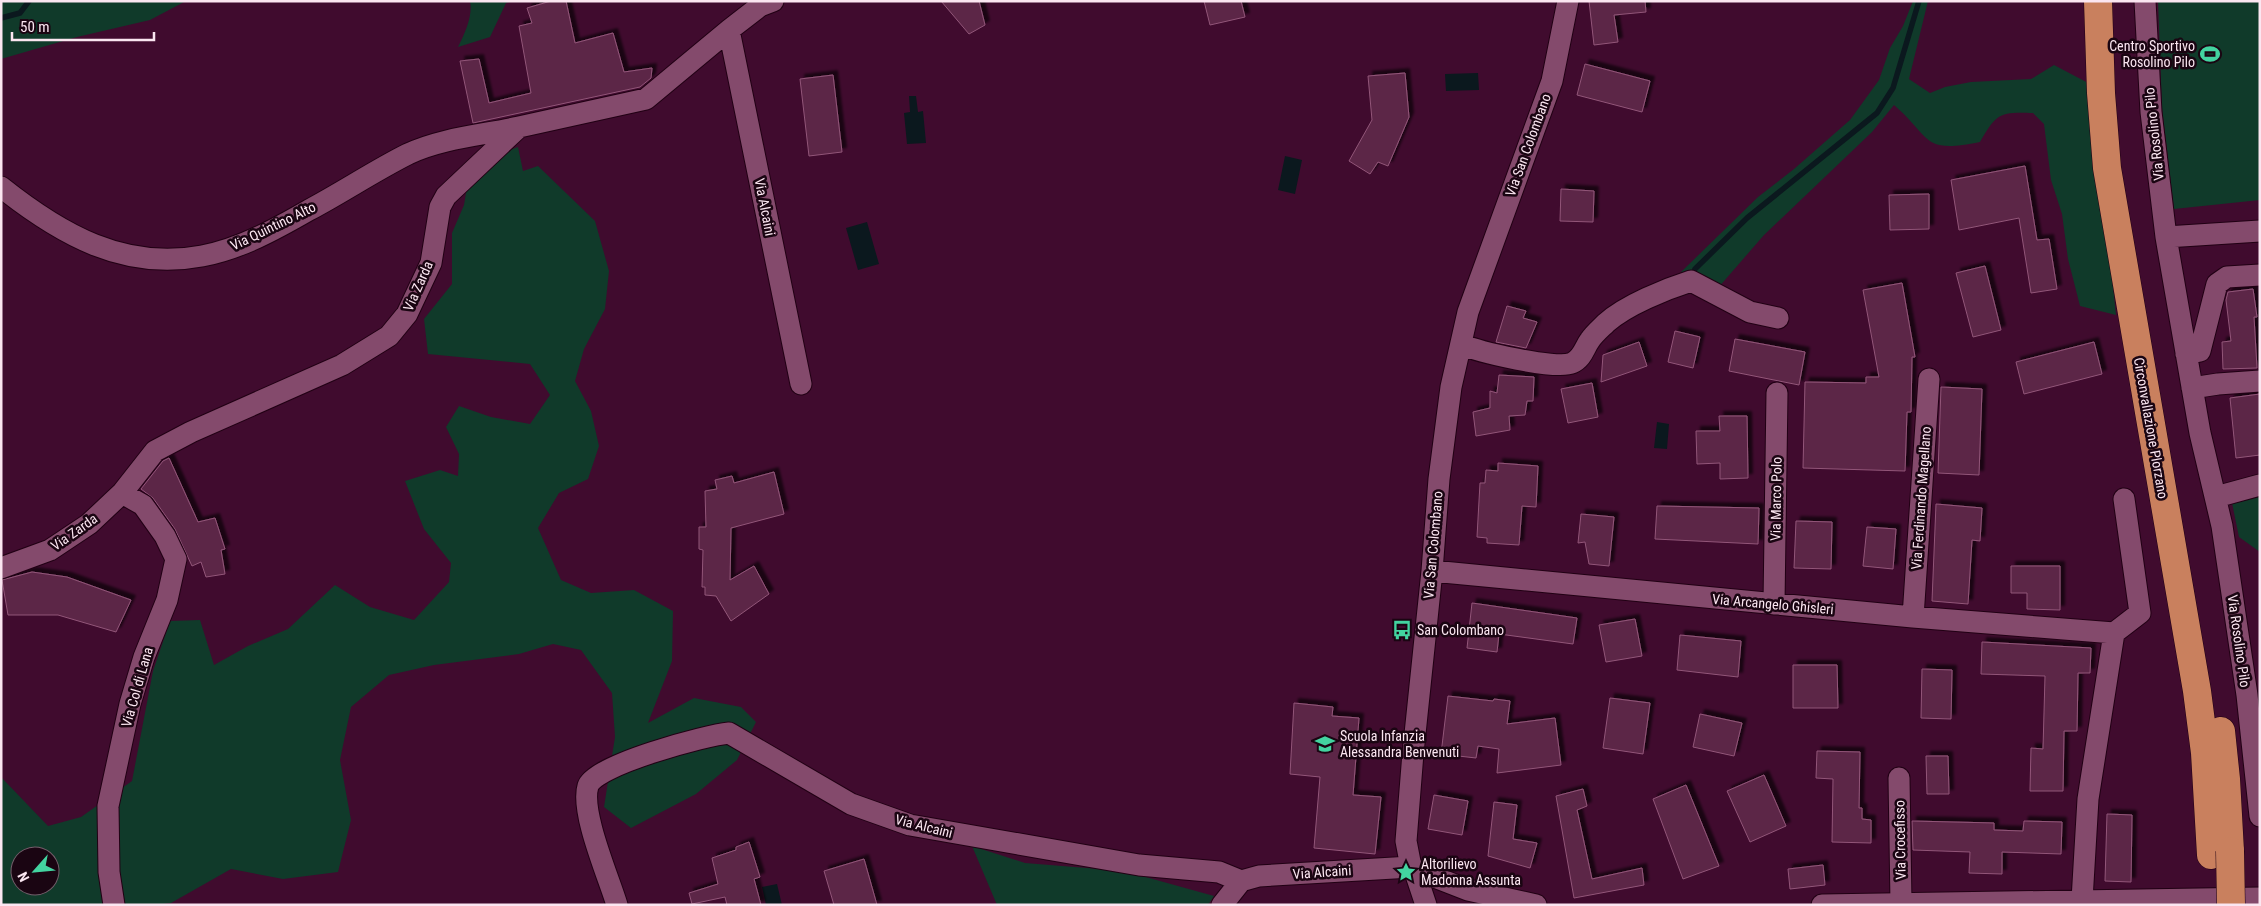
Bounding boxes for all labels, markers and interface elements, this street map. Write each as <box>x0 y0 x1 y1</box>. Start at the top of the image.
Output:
scale bar <box>12 10 155 42</box>
text: 50 m <box>20 18 50 36</box>
place label: Centro Sportivo Rosolino Pilo <box>2109 38 2195 70</box>
sports icon: Centro Sportivo Rosolino Pilo <box>2199 43 2221 65</box>
street label: Via Rosolino Pilo <box>2141 87 2167 181</box>
street label: Via San Colombano <box>1502 91 1554 199</box>
street label: Via Alcaini <box>752 177 778 237</box>
street label: Via Quintino Alto <box>228 198 318 254</box>
street label: Via Zarda <box>400 259 436 313</box>
street label: Circonvallazione Plorzano <box>2131 356 2171 500</box>
street label: Via Ferdinando Magellano <box>1908 426 1934 570</box>
street label: Via Marco Polo <box>1767 457 1785 541</box>
street label: Via San Colombano <box>1420 490 1446 600</box>
street label: Via Zarda <box>48 510 100 554</box>
street label: Via Arcangelo Ghisleri <box>1712 591 1834 617</box>
street label: Via Rosolino Pilo <box>2225 594 2253 688</box>
bus stop icon: San Colombano <box>1391 619 1413 641</box>
place label: San Colombano <box>1417 622 1504 638</box>
street label: Via Col di Lana <box>118 645 156 729</box>
place label: Scuola Infanzia Alessandra Benvenuti <box>1340 728 1459 760</box>
school or university icon: Scuola Infanzia Alessandra Benvenuti <box>1314 733 1336 755</box>
street label: Via Crocefisso <box>1891 800 1909 880</box>
street label: Via Alcaini <box>894 811 954 841</box>
north arrow <box>10 846 60 896</box>
place label: Altorilievo Madonna Assunta <box>1421 856 1521 888</box>
place icon: Altorilievo Madonna Assunta <box>1395 861 1417 883</box>
street label: Via Alcaini <box>1292 862 1352 882</box>
text: N <box>14 869 32 884</box>

